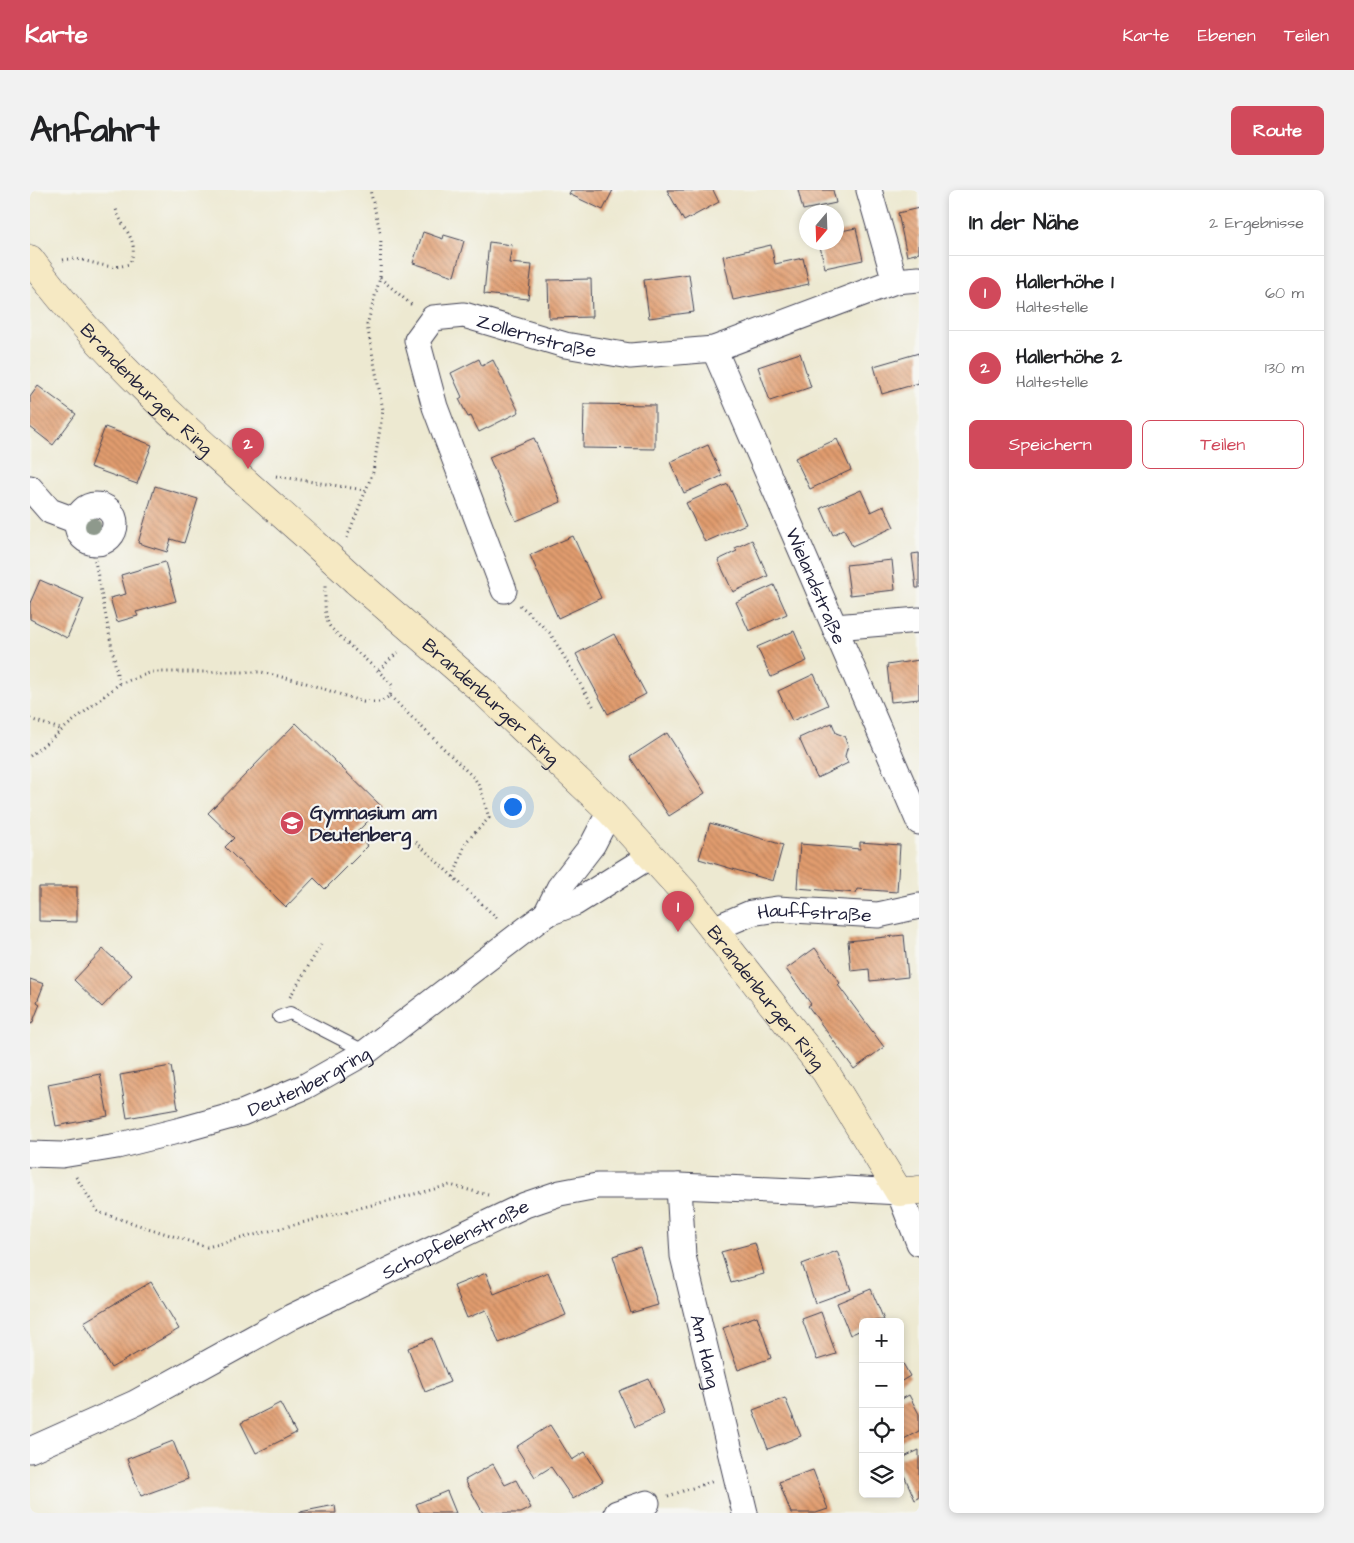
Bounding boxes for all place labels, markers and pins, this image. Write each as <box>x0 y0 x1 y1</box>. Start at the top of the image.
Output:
pin: 2 <box>232 428 264 469</box>
place label: Gymnasium am Deutenberg <box>310 800 438 850</box>
school or university icon: Gymnasium am Deutenberg <box>279 810 305 836</box>
pin: 1 <box>662 891 694 932</box>

